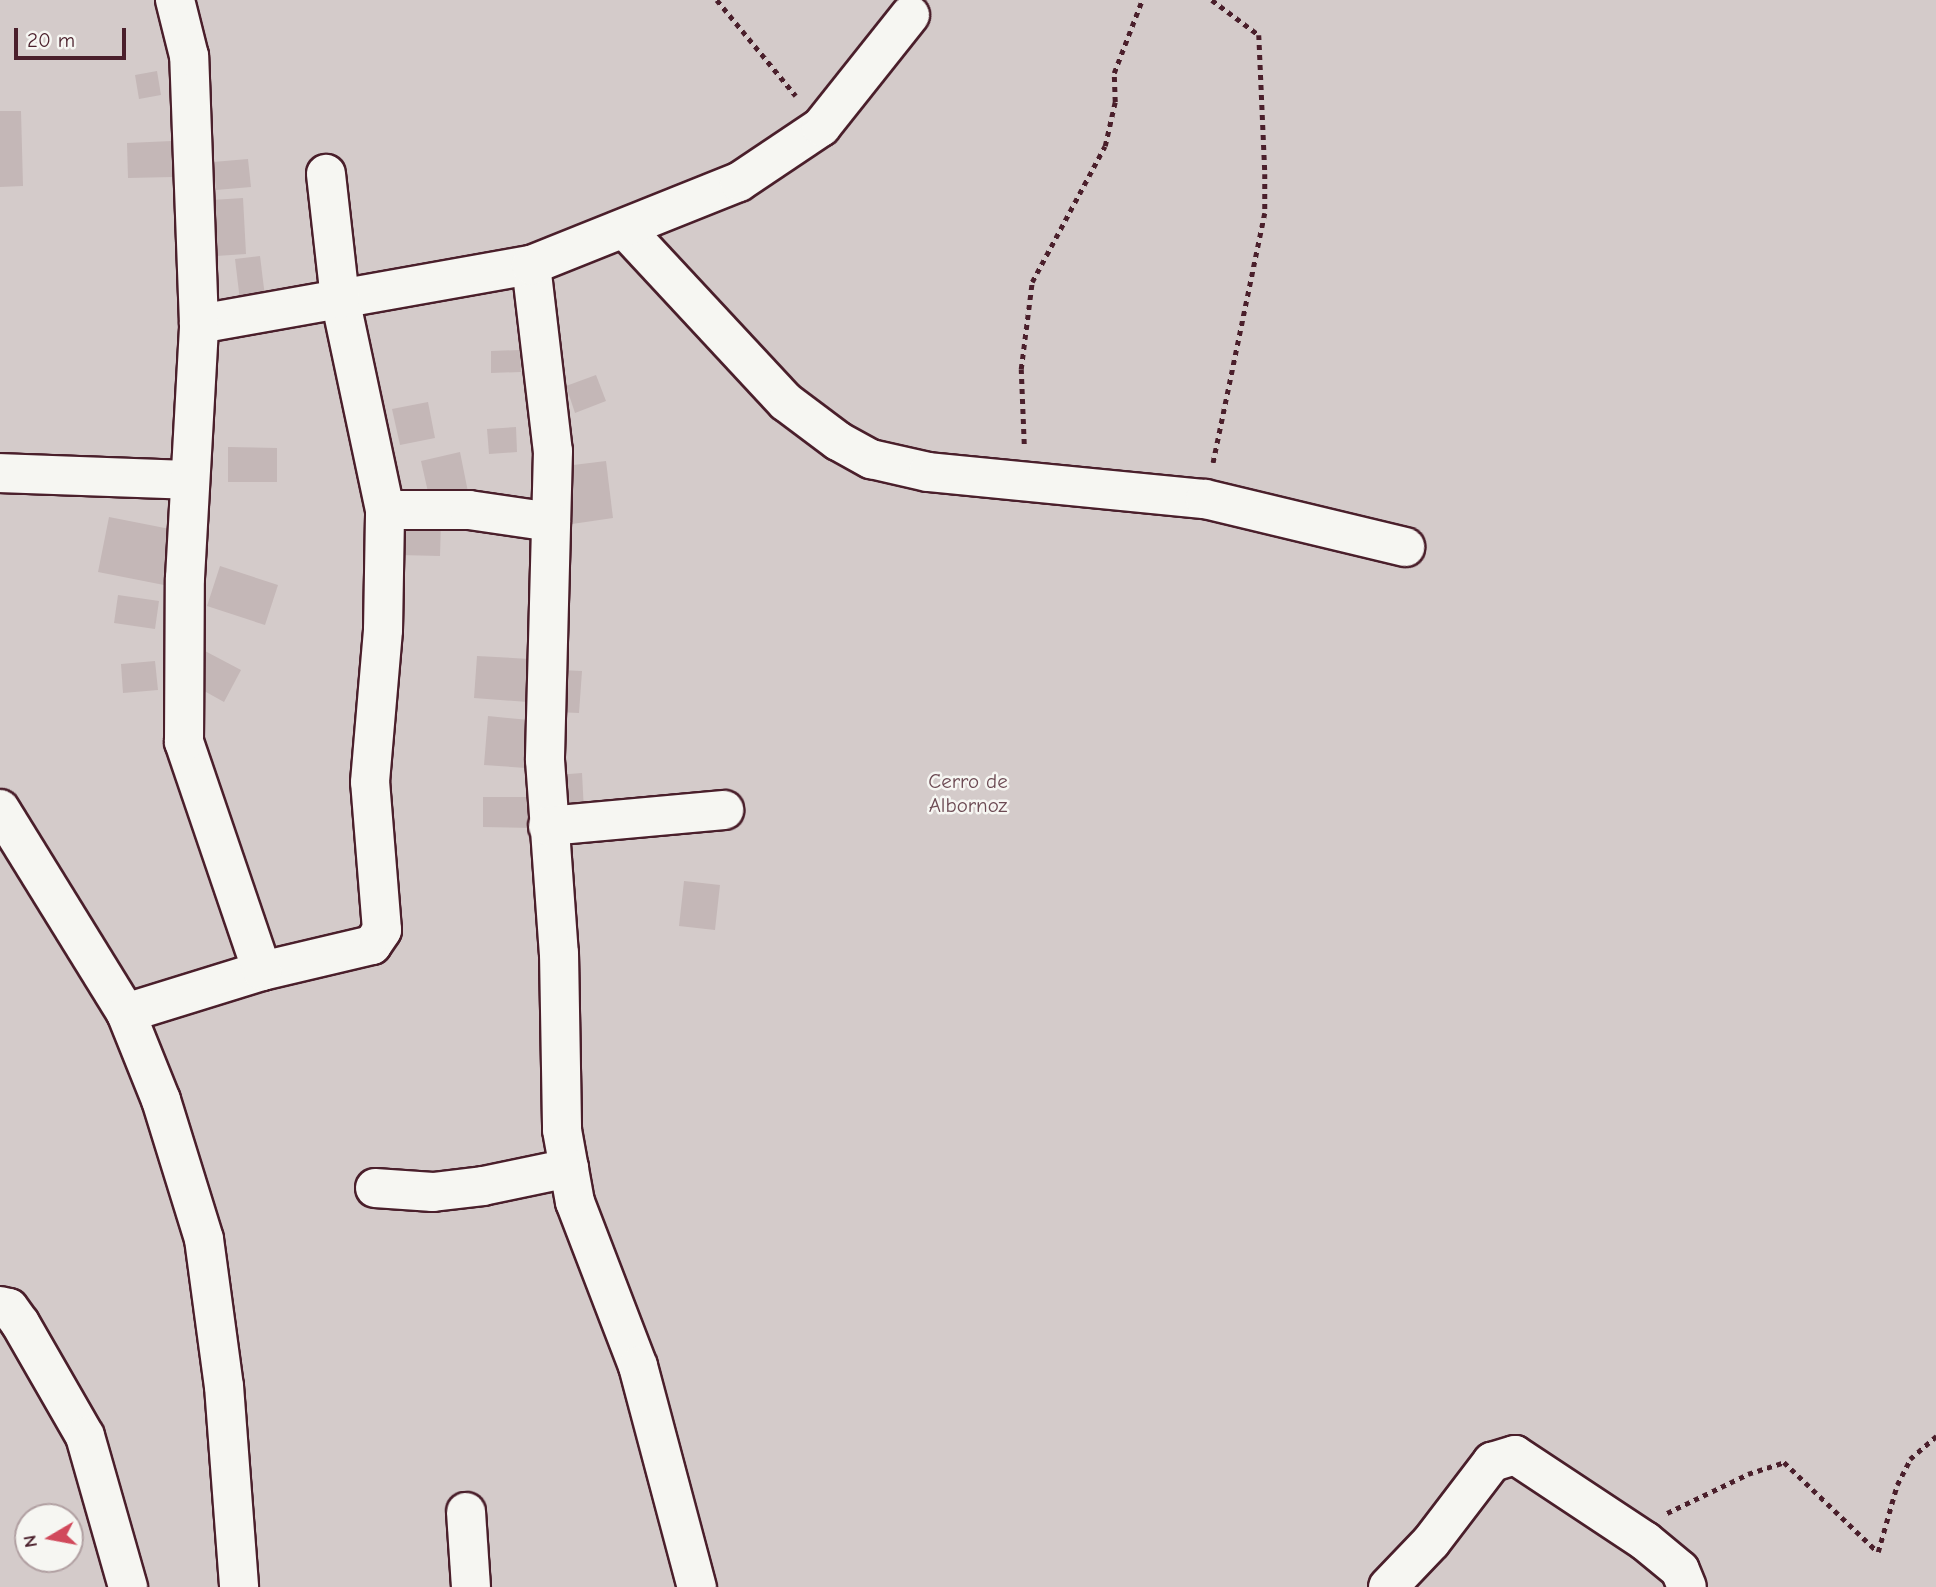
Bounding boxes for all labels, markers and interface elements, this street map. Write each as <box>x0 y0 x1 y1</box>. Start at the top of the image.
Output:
scale bar <box>18 14 130 58</box>
text: 20 m <box>27 28 75 52</box>
park label: Cerro de Albornoz <box>928 768 1008 818</box>
north arrow <box>14 1503 84 1573</box>
text: N <box>18 1533 42 1549</box>

